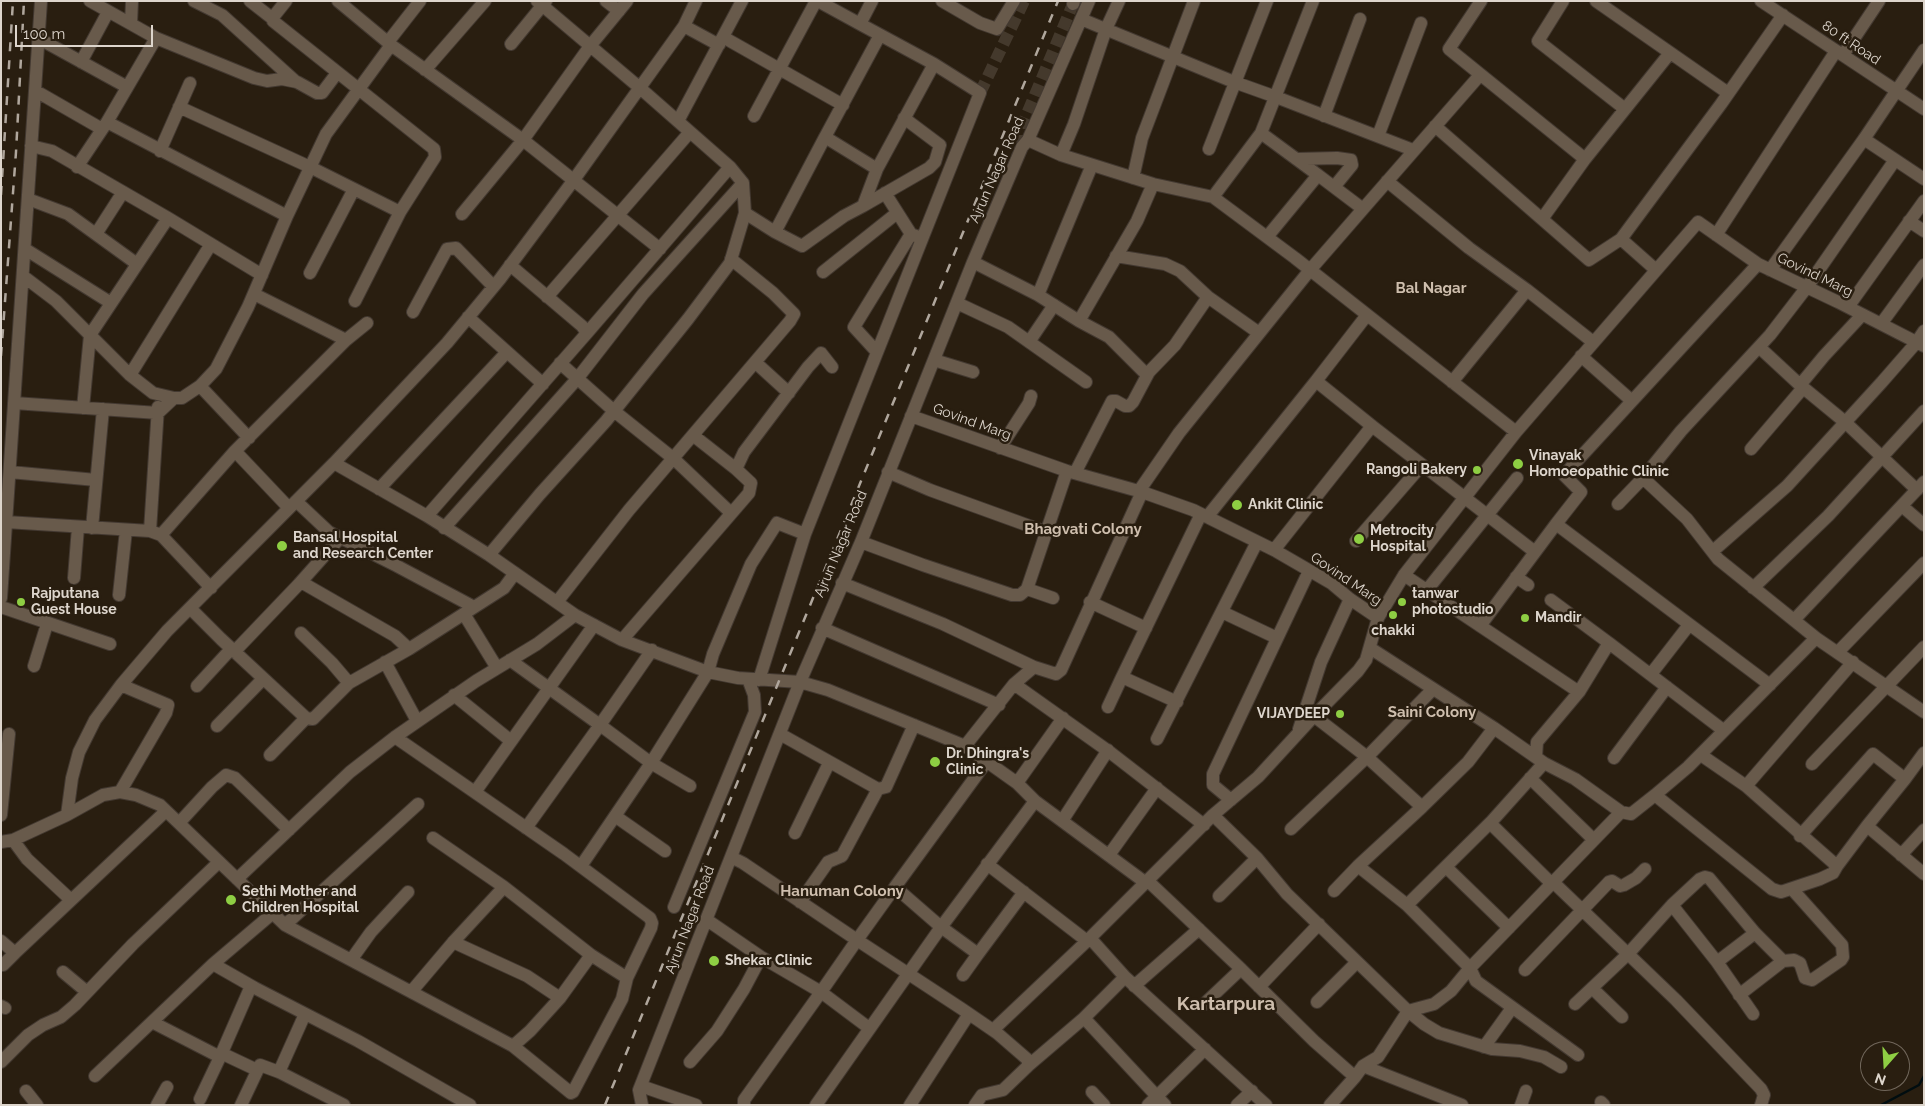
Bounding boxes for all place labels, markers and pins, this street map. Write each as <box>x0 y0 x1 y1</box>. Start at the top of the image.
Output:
place label: Vinayak Homoeopathic Clinic <box>1529 448 1669 481</box>
marker: Vinayak Homoeopathic Clinic <box>1511 457 1525 471</box>
place label: Rangoli Bakery <box>1366 462 1467 478</box>
marker: Rangoli Bakery <box>1471 464 1483 476</box>
place label: Ankit Clinic <box>1248 497 1324 513</box>
marker: Ankit Clinic <box>1230 498 1244 512</box>
place label: Metrocity Hospital <box>1370 523 1434 556</box>
place label: Bansal Hospital and Research Center <box>293 530 433 562</box>
marker: Metrocity Hospital <box>1352 532 1366 546</box>
marker: Bansal Hospital and Research Center <box>275 539 289 553</box>
place label: Rajputana Guest House <box>31 586 117 618</box>
place label: tanwar photostudio <box>1412 586 1493 618</box>
marker: Rajputana Guest House <box>15 596 27 608</box>
marker: tanwar photostudio <box>1396 596 1408 608</box>
marker: chakki <box>1387 609 1399 621</box>
place label: Mandir <box>1535 610 1582 626</box>
marker: Mandir <box>1519 612 1531 624</box>
place label: chakki <box>1371 623 1415 639</box>
place label: VIJAYDEEP <box>1257 706 1330 722</box>
marker: VIJAYDEEP <box>1334 708 1346 720</box>
place label: Dr. Dhingra's Clinic <box>946 746 1029 779</box>
marker: Dr. Dhingra's Clinic <box>928 755 942 769</box>
place label: Sethi Mother and Children Hospital <box>242 884 359 916</box>
marker: Sethi Mother and Children Hospital <box>224 893 238 907</box>
place label: Shekar Clinic <box>725 953 812 969</box>
marker: Shekar Clinic <box>707 954 721 968</box>

